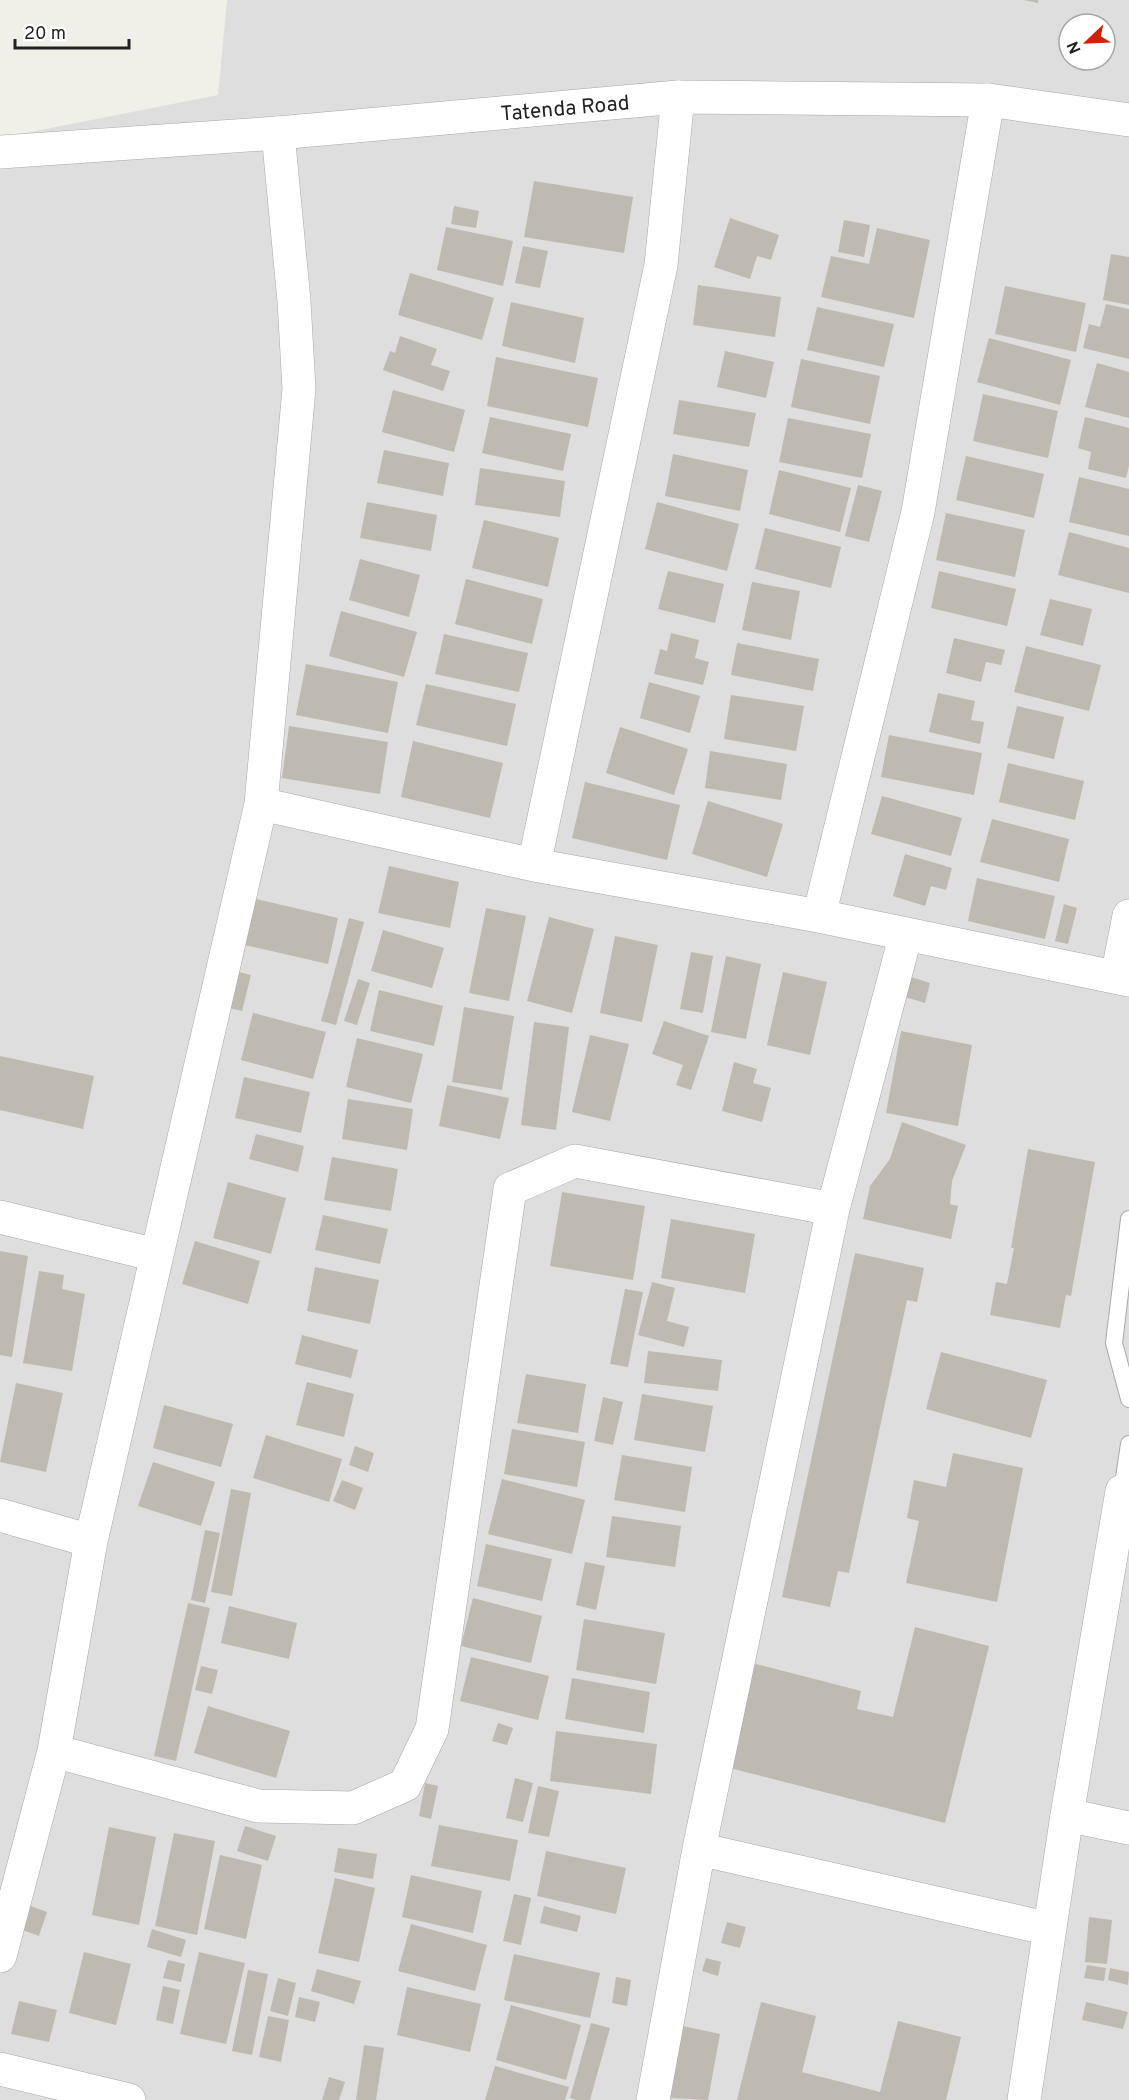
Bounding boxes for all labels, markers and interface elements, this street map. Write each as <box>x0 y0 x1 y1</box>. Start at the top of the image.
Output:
scale bar <box>15 12 129 50</box>
north arrow <box>1057 12 1117 72</box>
text: 20 m <box>24 23 66 46</box>
text: N <box>1064 38 1086 56</box>
street label: Tatenda Road <box>500 90 631 129</box>

